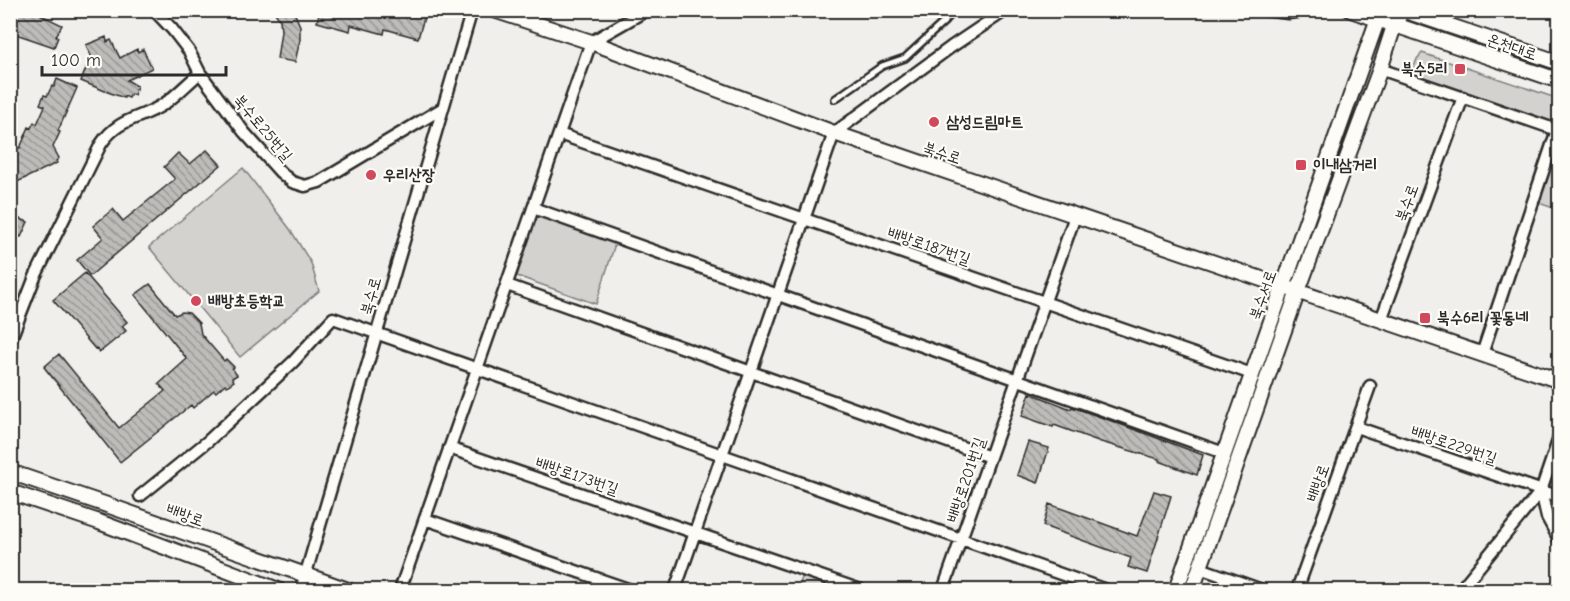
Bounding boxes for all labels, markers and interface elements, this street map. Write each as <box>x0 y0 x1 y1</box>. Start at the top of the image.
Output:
street label: 온천대로 <box>1485 30 1539 64</box>
scale bar <box>42 39 226 77</box>
text: 100 m <box>51 50 101 71</box>
place label: 북수5리 <box>1401 60 1448 78</box>
marker: 북수5리 <box>1453 62 1467 76</box>
street label: 북수로25번길 <box>230 91 296 165</box>
place label: 삼성드림마트 <box>946 113 1023 131</box>
marker: 삼성드림마트 <box>927 115 941 129</box>
street label: 북수로 <box>921 138 963 168</box>
place label: 이내삼거리 <box>1313 156 1377 174</box>
marker: 이내삼거리 <box>1294 158 1308 172</box>
place label: 우리산장 <box>383 166 435 184</box>
marker: 우리산장 <box>364 168 378 182</box>
street label: 북수로 <box>1392 182 1422 224</box>
street label: 배방로187번길 <box>885 223 973 269</box>
street label: 북수서로 <box>1246 268 1280 322</box>
street label: 북수로 <box>357 275 385 317</box>
place label: 배방초등학교 <box>208 292 285 310</box>
marker: 배방초등학교 <box>189 294 203 308</box>
place label: 북수6리 꽃동네 <box>1437 309 1528 327</box>
marker: 북수6리 꽃동네 <box>1418 311 1432 325</box>
street label: 배방로229번길 <box>1409 422 1499 468</box>
street label: 배방로201번길 <box>943 435 989 525</box>
street label: 배방로173번길 <box>533 453 621 499</box>
street label: 배방로 <box>1303 462 1333 504</box>
street label: 배방로 <box>164 500 206 530</box>

